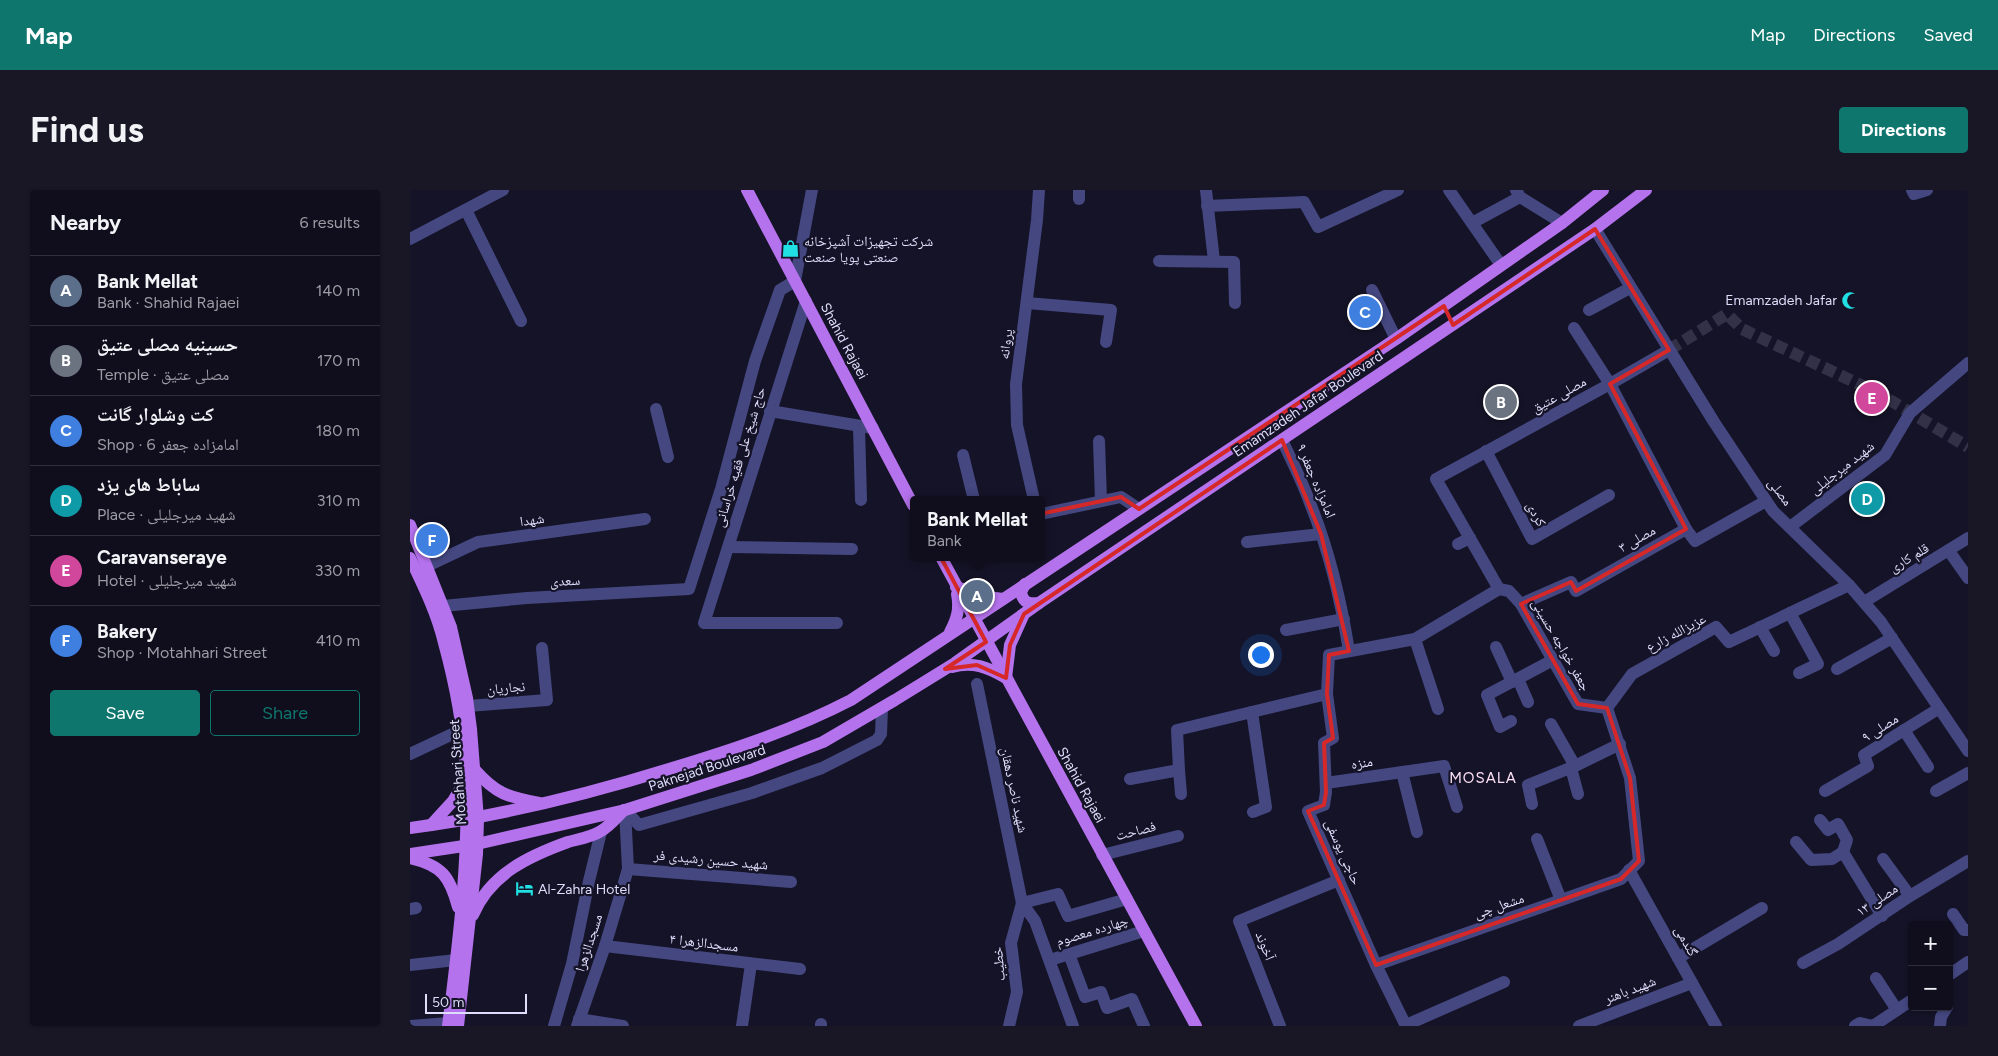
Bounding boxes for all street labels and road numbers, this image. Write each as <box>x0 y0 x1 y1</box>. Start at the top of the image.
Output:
street label: Shahid Rajaei <box>817 300 871 382</box>
street label: پروانه <box>996 328 1016 360</box>
street label: Emamzadeh Jafar Boulevard <box>1230 347 1386 461</box>
street label: مصلی عتیق <box>1529 373 1590 418</box>
street label: حاج شیخ علی فقیه خراسانی <box>711 385 770 529</box>
street label: شهید میرجلیلی <box>1806 438 1878 498</box>
street label: امامزاده جعفر ۹ <box>1293 441 1339 521</box>
street label: مصلی <box>1764 475 1796 509</box>
street label: کردی <box>1522 499 1550 530</box>
street label: شهدا <box>519 510 545 530</box>
street label: مصلی ۳ <box>1615 522 1659 556</box>
street label: قلم کاری <box>1886 539 1933 577</box>
street label: سعدی <box>549 572 581 590</box>
street label: جعفر خواجه حسینی <box>1528 596 1594 694</box>
street label: عزیزالله زارع <box>1643 610 1709 657</box>
street label: نجاریان <box>486 678 526 698</box>
street label: مصلی ۹ <box>1858 710 1902 746</box>
street label: Motahhari Street <box>446 719 470 825</box>
street label: Paknejad Boulevard <box>646 741 768 795</box>
street label: Shahid Rajaei <box>1053 744 1109 826</box>
street label: شهید ناصر دهقان <box>997 746 1031 834</box>
street label: منزه <box>1350 753 1374 773</box>
street label: حاجی یوسفی <box>1321 817 1365 888</box>
street label: فصاحت <box>1114 818 1158 844</box>
street label: شهید حسین رشیدی فر <box>652 846 769 873</box>
street label: مصلی ۱۳ <box>1853 880 1901 920</box>
street label: مشعل چی <box>1472 890 1526 922</box>
street label: مسجدالزهرا <box>572 912 606 974</box>
street label: چهارده معصوم <box>1054 912 1131 951</box>
street label: گندمی <box>1671 923 1701 960</box>
street label: آخوند <box>1252 929 1279 963</box>
street label: مسجدالزهرا ۴ <box>669 930 739 956</box>
street label: خطیب <box>989 946 1009 982</box>
street label: شهید باهنر <box>1601 972 1658 1008</box>

